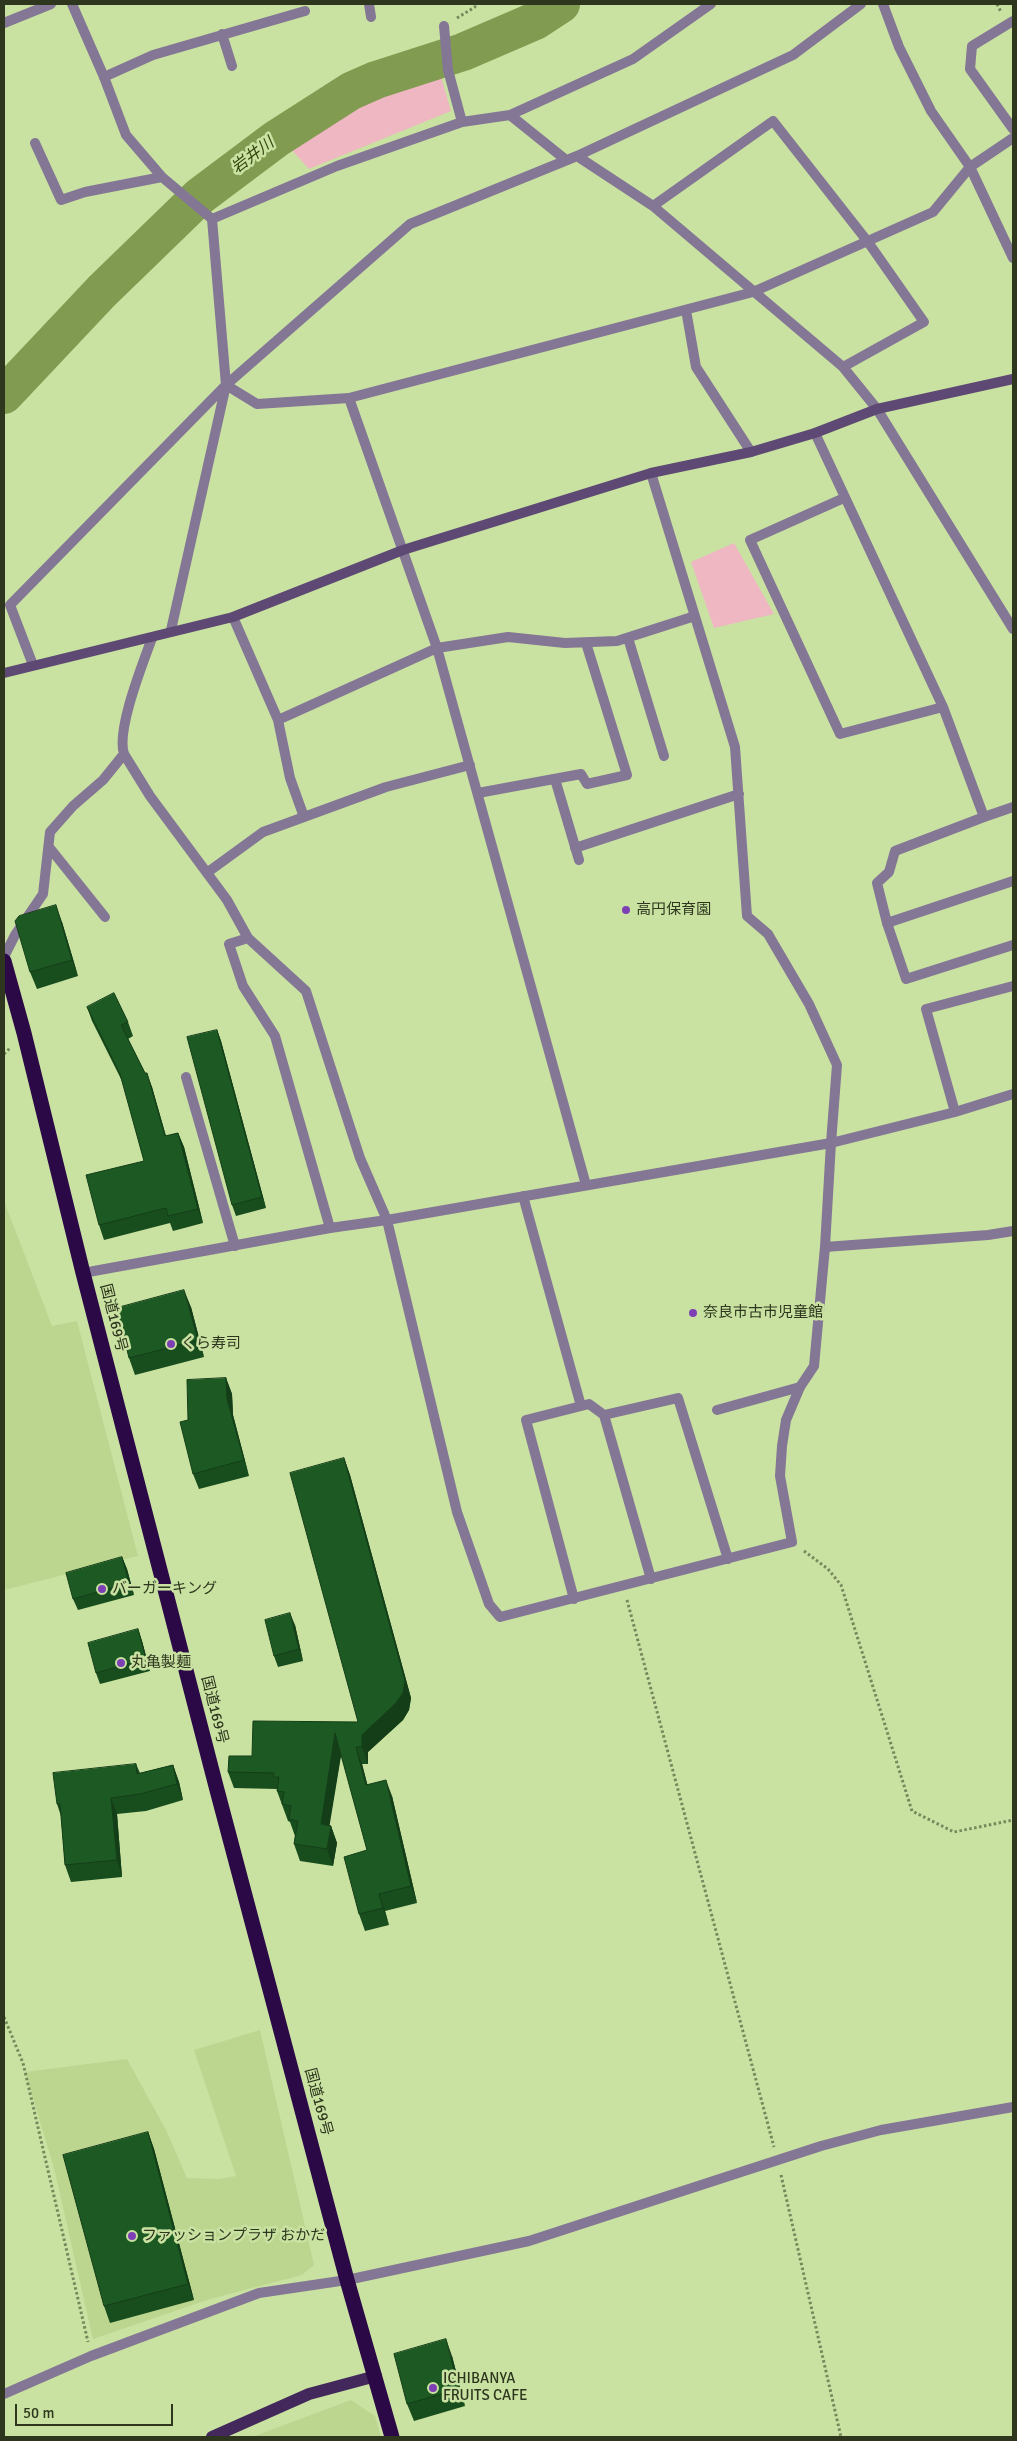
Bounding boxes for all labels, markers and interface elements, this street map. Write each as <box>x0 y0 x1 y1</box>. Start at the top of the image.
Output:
water label: 岩井川 <box>228 134 278 178</box>
place label: 高円保育園 <box>636 901 711 919</box>
marker: 高円保育園 <box>620 904 632 916</box>
street label: 国道169号 <box>96 1282 130 1354</box>
place label: 奈良市古市児童館 <box>703 1304 823 1322</box>
marker: 奈良市古市児童館 <box>687 1307 699 1319</box>
place label: くら寿司 <box>181 1335 241 1353</box>
marker: くら寿司 <box>165 1338 177 1350</box>
place label: バーガーキング <box>112 1580 217 1598</box>
marker: バーガーキング <box>96 1583 108 1595</box>
place label: 丸亀製麺 <box>131 1654 191 1672</box>
marker: 丸亀製麺 <box>115 1657 127 1669</box>
street label: 国道169号 <box>197 1674 231 1746</box>
street label: 国道169号 <box>300 2066 336 2138</box>
place label: ファッションプラザ おかだ <box>142 2227 325 2245</box>
marker: ファッションプラザ おかだ <box>126 2230 138 2242</box>
place label: ICHIBANYA FRUITS CAFE <box>443 2370 528 2405</box>
marker: ICHIBANYA FRUITS CAFE <box>427 2382 439 2394</box>
scale bar <box>18 2394 175 2426</box>
text: 50 m <box>23 2404 54 2422</box>

